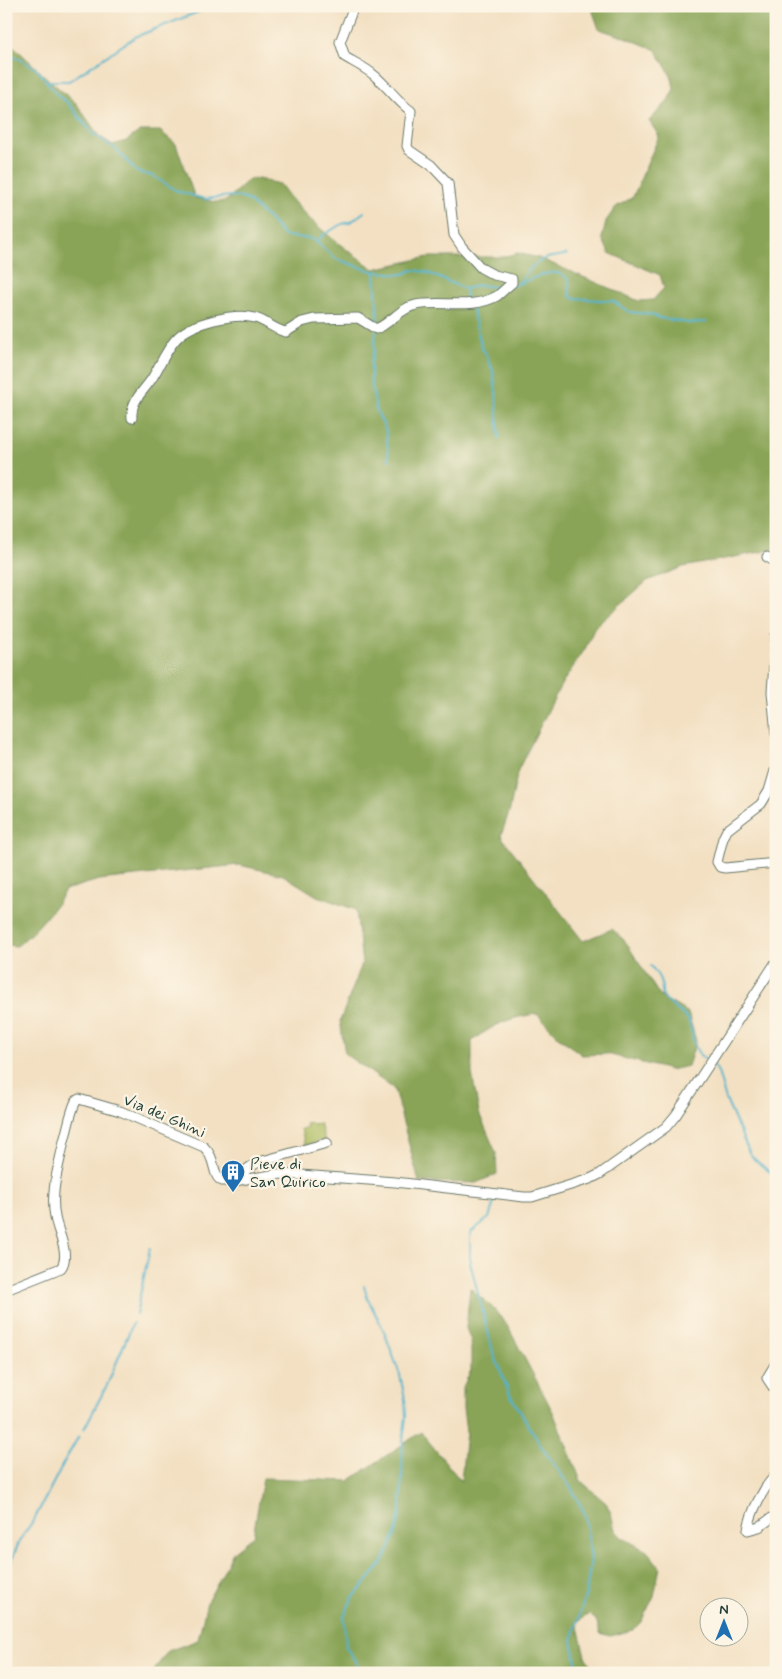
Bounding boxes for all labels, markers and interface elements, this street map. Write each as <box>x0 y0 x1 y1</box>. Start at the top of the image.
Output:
street label: Via dei Ghini <box>120 1090 209 1143</box>
place label: Pieve di San Quirico <box>250 1154 326 1193</box>
building icon: Pieve di San Quirico <box>220 1159 246 1193</box>
north arrow <box>700 1596 750 1646</box>
text: N <box>719 1601 729 1619</box>

